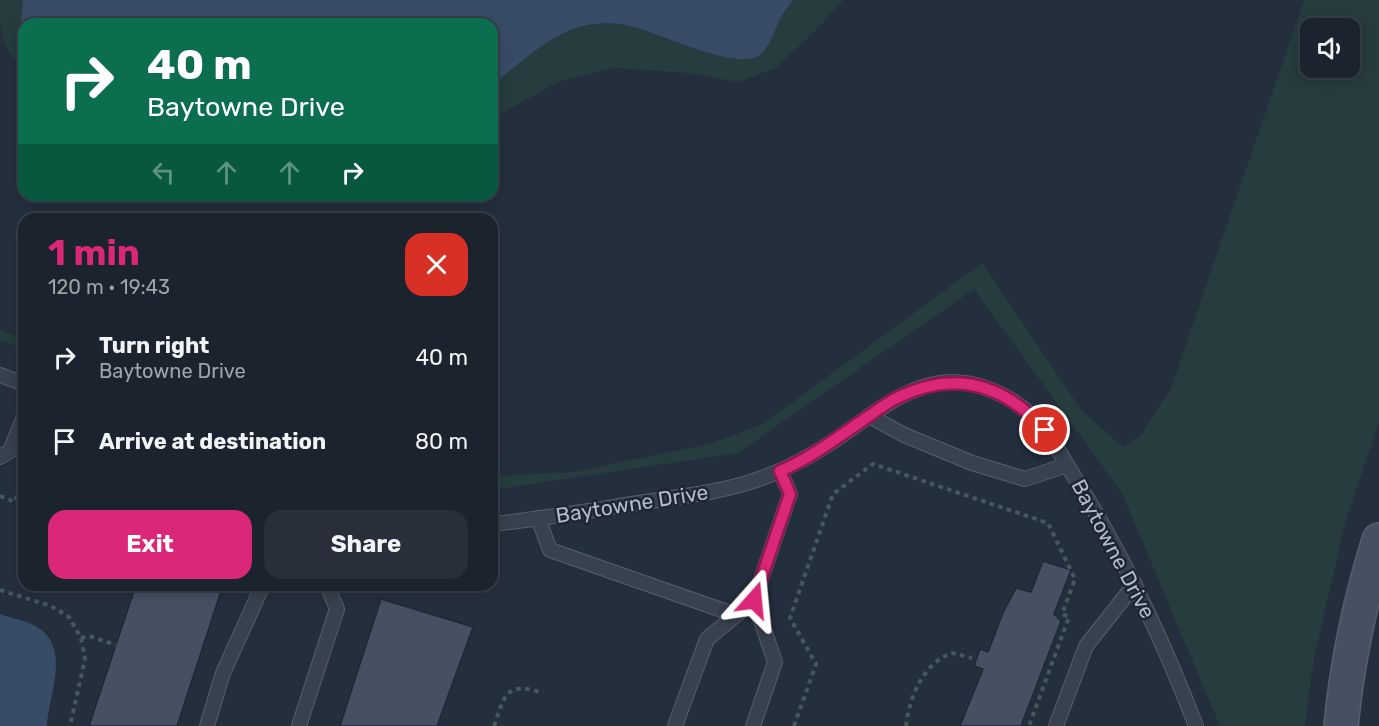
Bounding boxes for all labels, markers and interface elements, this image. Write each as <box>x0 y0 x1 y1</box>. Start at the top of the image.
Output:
map controls <box>1300 18 1360 78</box>
button: sound <box>1300 18 1360 78</box>
text: 40 m <box>147 40 252 90</box>
icon: right <box>48 42 126 120</box>
text: Baytowne Drive <box>147 91 345 123</box>
icon: left <box>147 156 180 189</box>
icon: ahead <box>210 156 243 189</box>
icon: ahead <box>273 156 306 189</box>
icon: right <box>336 156 369 189</box>
text: 1 min <box>48 231 140 274</box>
button: close <box>405 233 468 296</box>
text: 120 m · 19:43 <box>48 275 170 299</box>
text: Turn right <box>99 332 209 359</box>
icon: right <box>48 341 81 374</box>
text: 40 m <box>415 344 468 371</box>
text: Baytowne Drive <box>99 359 246 383</box>
pin <box>1019 404 1070 455</box>
icon: arrive <box>1028 413 1061 446</box>
icon: arrive <box>48 425 81 458</box>
text: Arrive at destination <box>99 428 326 455</box>
text: 80 m <box>415 428 468 455</box>
street label: Baytowne Drive <box>1066 475 1161 623</box>
street label: Baytowne Drive <box>554 479 710 528</box>
button: Exit <box>48 510 252 579</box>
button: Share <box>264 510 468 579</box>
position arrow <box>722 568 786 632</box>

